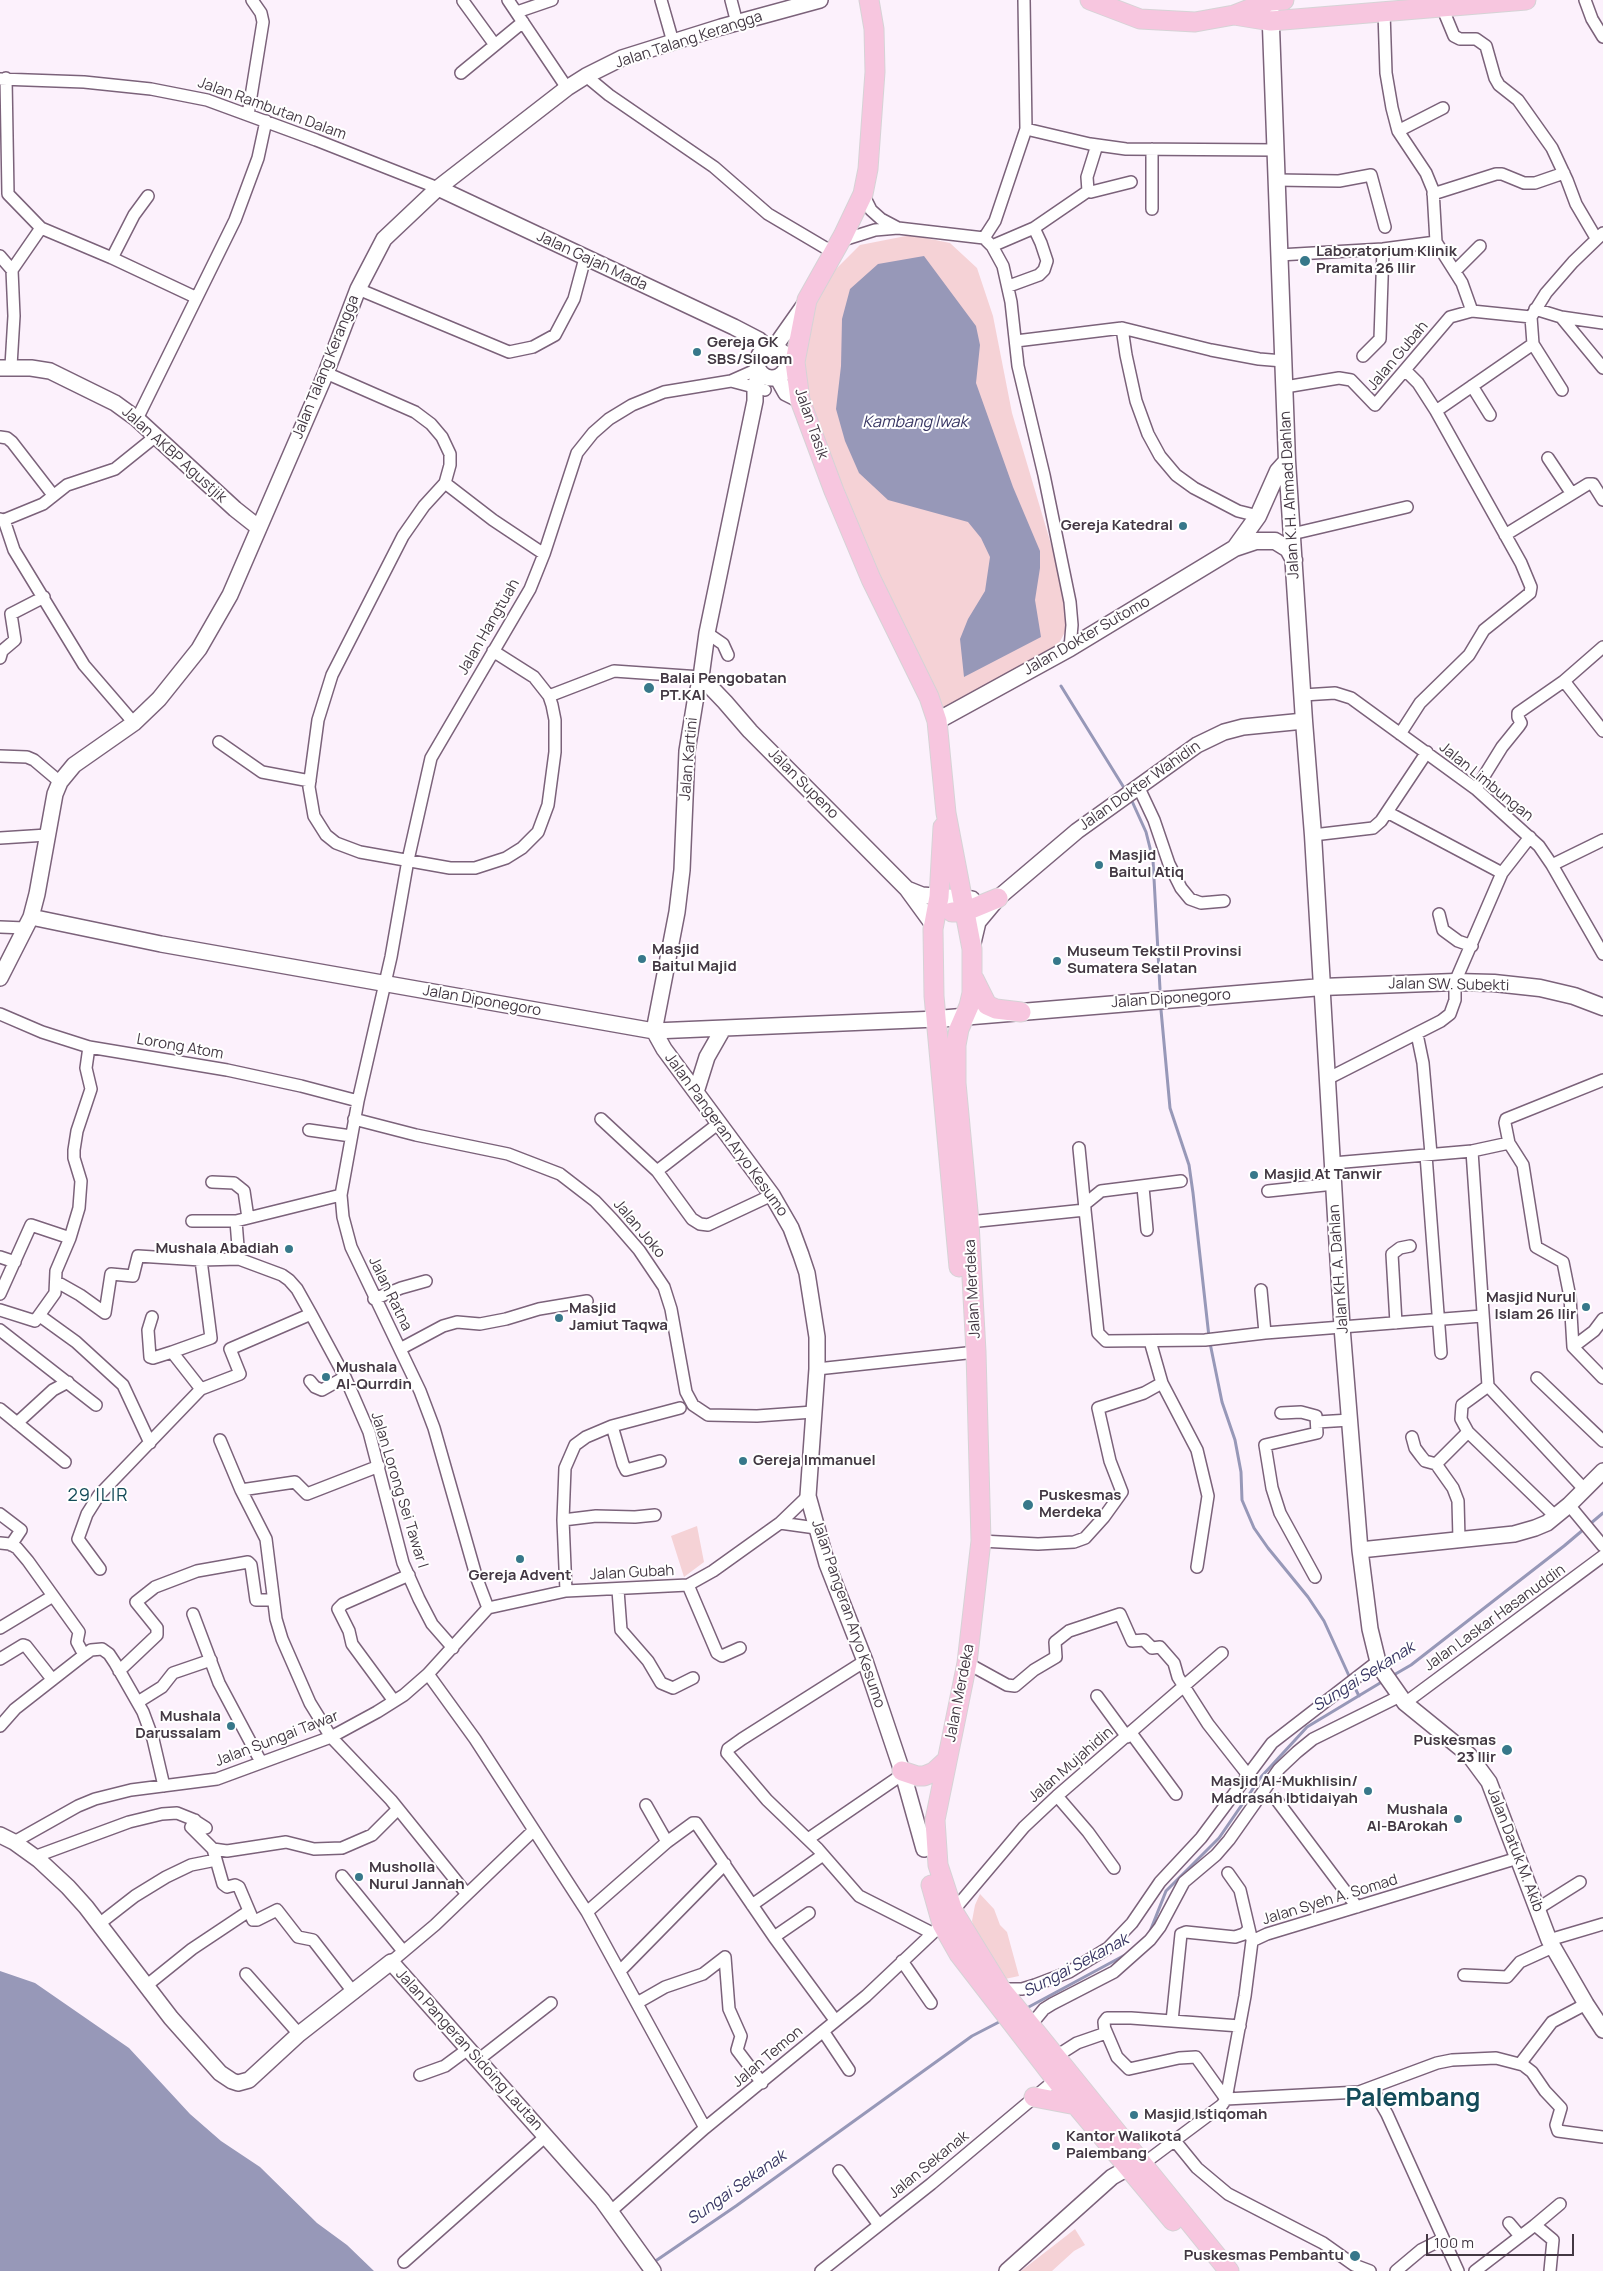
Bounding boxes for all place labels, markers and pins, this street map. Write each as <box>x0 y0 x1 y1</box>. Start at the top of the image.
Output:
place label: Laboratorium Klinik Pramita 26 Ilir <box>1316 243 1457 278</box>
marker: Laboratorium Klinik Pramita 26 Ilir <box>1298 254 1312 268</box>
place label: Gereja GK SBS/Siloam <box>707 334 792 369</box>
marker: Gereja GK SBS/Siloam <box>691 346 703 358</box>
place label: Gereja Katedral <box>1061 517 1173 535</box>
marker: Gereja Katedral <box>1177 520 1189 532</box>
place label: Balai Pengobatan PT.KAI <box>660 670 787 705</box>
marker: Balai Pengobatan PT.KAI <box>642 681 656 695</box>
place label: Masjid Baitul Atiq <box>1109 847 1184 882</box>
marker: Masjid Baitul Atiq <box>1093 859 1105 871</box>
place label: Masjid Baitul Majid <box>652 941 737 976</box>
place label: Museum Tekstil Provinsi Sumatera Selatan <box>1067 943 1242 978</box>
marker: Masjid Baitul Majid <box>636 953 648 965</box>
marker: Museum Tekstil Provinsi Sumatera Selatan <box>1051 955 1063 967</box>
place label: Masjid At Tanwir <box>1264 1166 1382 1184</box>
marker: Masjid At Tanwir <box>1248 1169 1260 1181</box>
place label: Mushala Abadiah <box>155 1240 279 1258</box>
marker: Mushala Abadiah <box>283 1243 295 1255</box>
place label: Masjid Nurul Islam 26 Ilir <box>1486 1289 1576 1324</box>
place label: Masjid Jamiut Taqwa <box>569 1300 668 1335</box>
marker: Masjid Nurul Islam 26 Ilir <box>1580 1301 1592 1313</box>
marker: Masjid Jamiut Taqwa <box>553 1312 565 1324</box>
place label: Mushala Al-Qurrdin <box>336 1359 412 1394</box>
marker: Mushala Al-Qurrdin <box>320 1371 332 1383</box>
place label: Gereja Immanuel <box>753 1452 876 1470</box>
marker: Gereja Immanuel <box>737 1455 749 1467</box>
place label: Puskesmas Merdeka <box>1039 1487 1121 1522</box>
marker: Puskesmas Merdeka <box>1021 1498 1035 1512</box>
marker: Gereja Advent <box>514 1553 526 1565</box>
place label: Gereja Advent <box>469 1567 571 1585</box>
place label: Mushala Darussalam <box>135 1708 221 1743</box>
marker: Mushala Darussalam <box>225 1720 237 1732</box>
place label: Puskesmas 23 Ilir <box>1414 1732 1496 1767</box>
marker: Puskesmas 23 Ilir <box>1500 1743 1514 1757</box>
place label: Masjid Al-Mukhlisin/ Madrasah Ibtidaiyah <box>1211 1773 1358 1808</box>
marker: Masjid Al-Mukhlisin/ Madrasah Ibtidaiyah <box>1362 1785 1374 1797</box>
place label: Mushala Al-BArokah <box>1367 1801 1448 1836</box>
marker: Mushala Al-BArokah <box>1452 1813 1464 1825</box>
place label: Musholla Nurul Jannah <box>369 1859 465 1894</box>
marker: Musholla Nurul Jannah <box>353 1871 365 1883</box>
place label: Masjid Istiqomah <box>1144 2106 1267 2124</box>
marker: Masjid Istiqomah <box>1128 2109 1140 2121</box>
place label: Kantor Walikota Palembang <box>1066 2128 1181 2163</box>
marker: Kantor Walikota Palembang <box>1050 2140 1062 2152</box>
place label: Puskesmas Pembantu <box>1184 2247 1344 2265</box>
marker: Puskesmas Pembantu <box>1348 2249 1362 2263</box>

